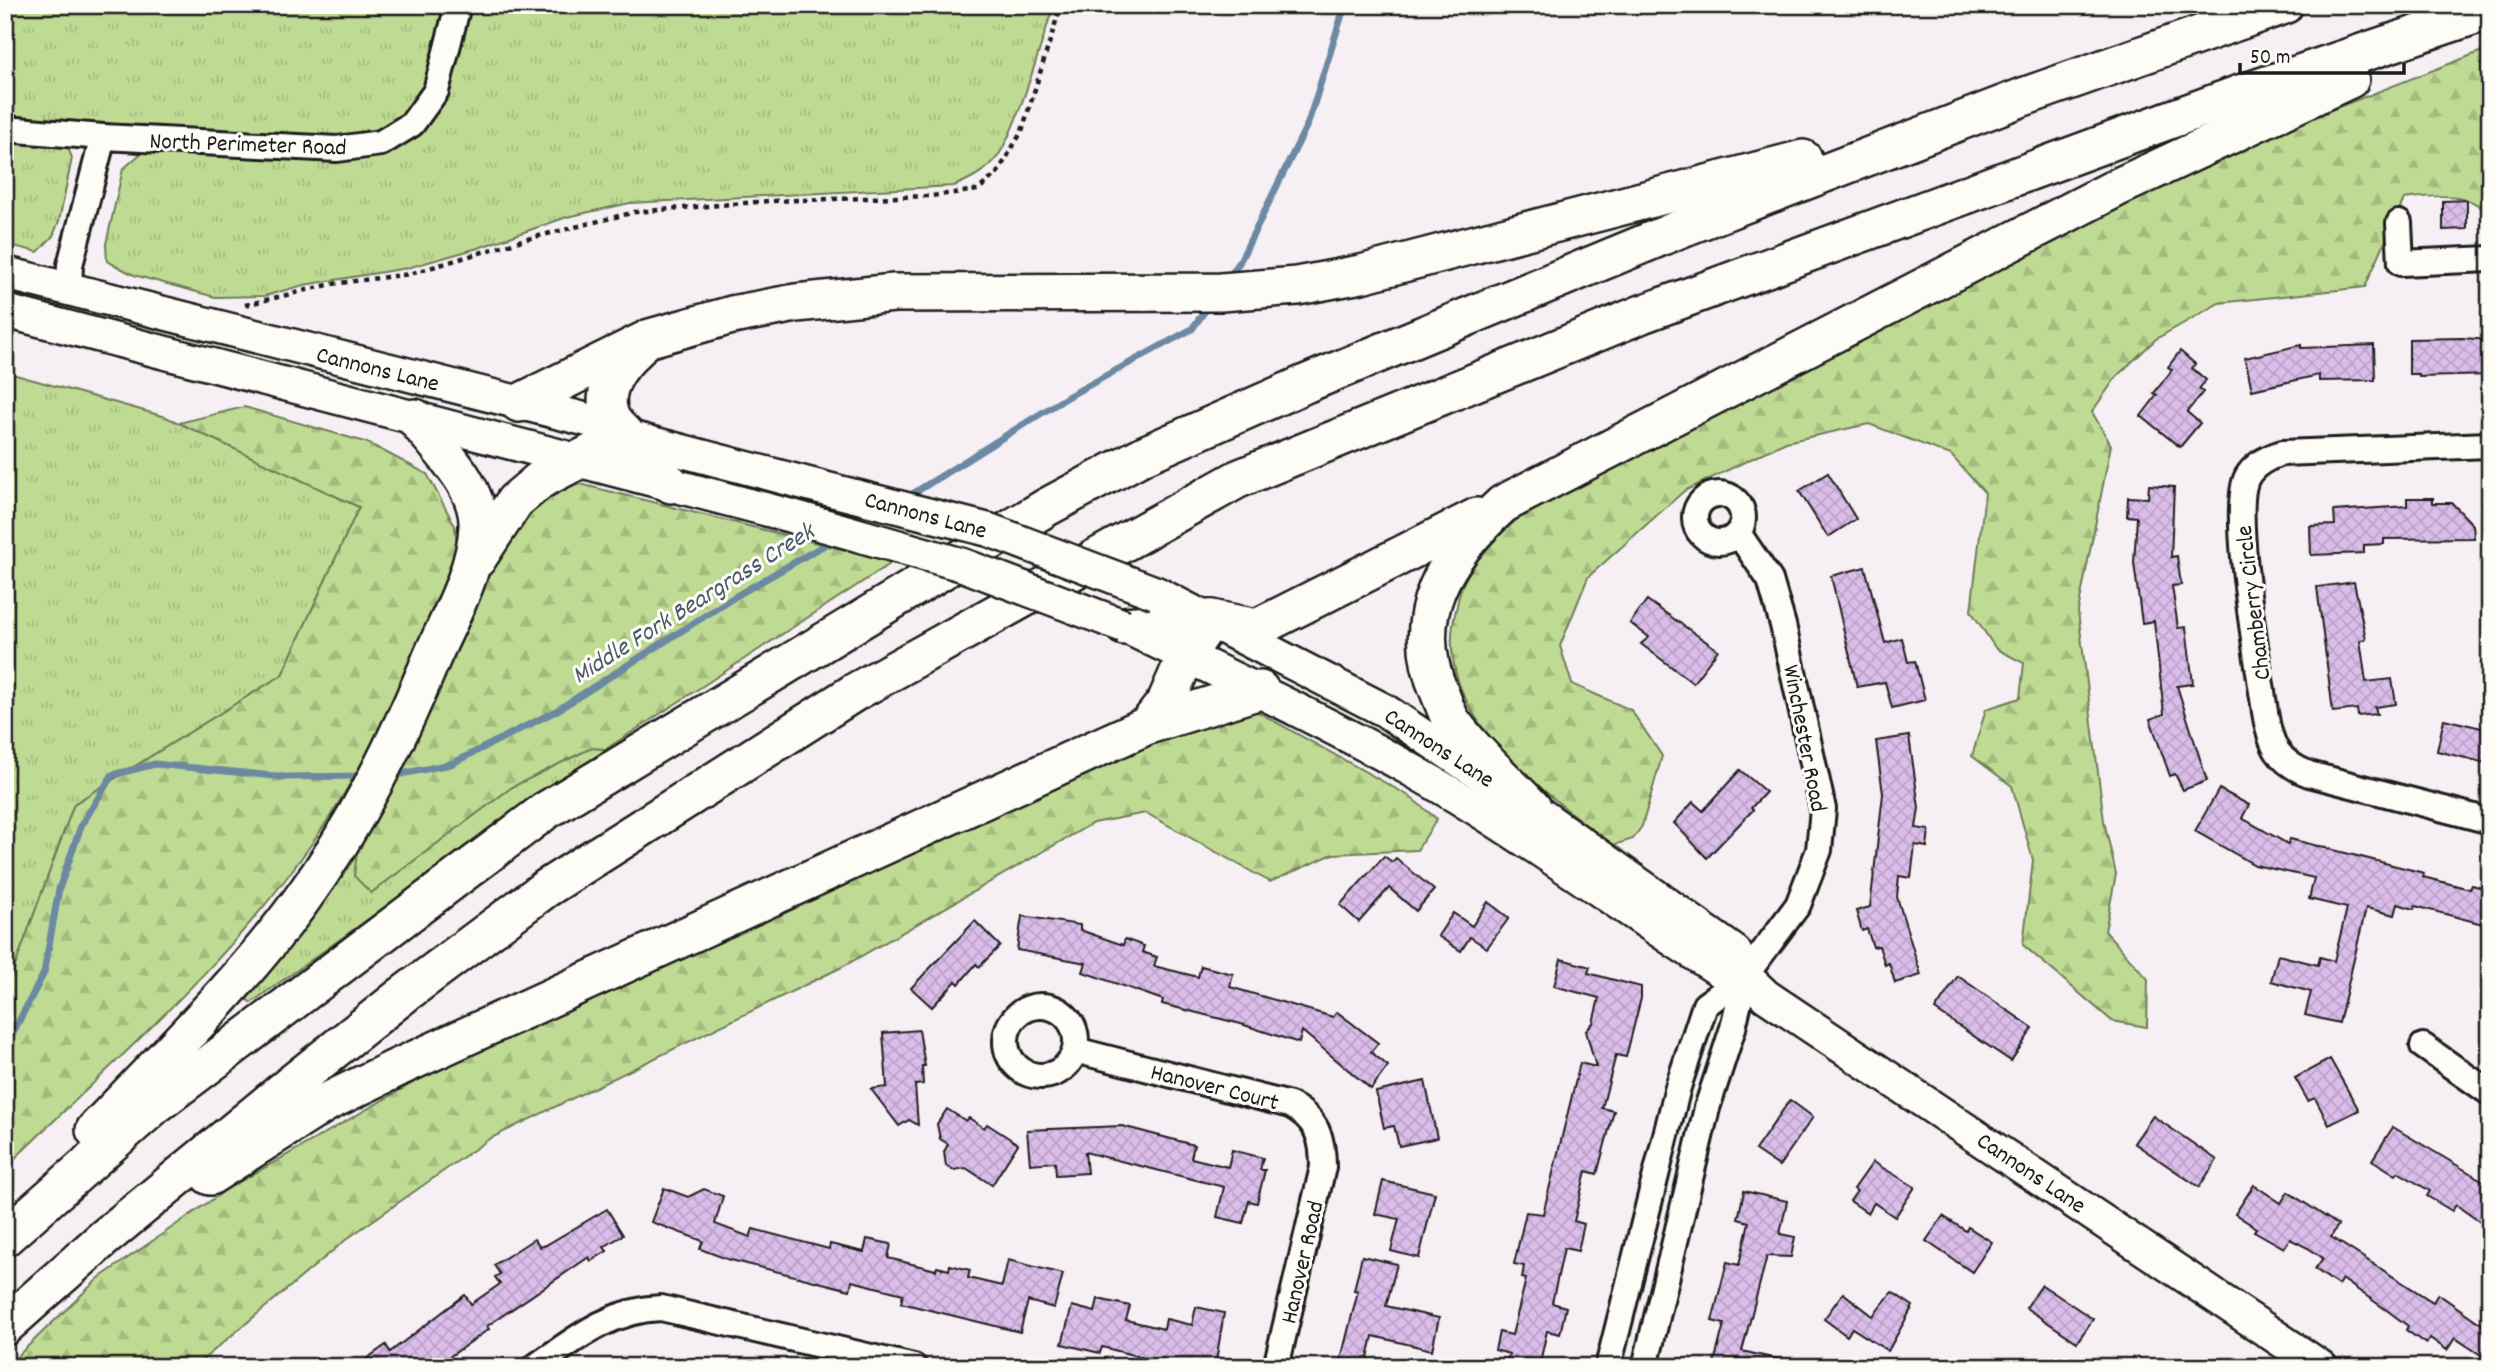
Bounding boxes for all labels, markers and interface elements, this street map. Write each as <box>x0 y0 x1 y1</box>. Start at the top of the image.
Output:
scale bar <box>2240 32 2404 76</box>
text: 50 m <box>2250 44 2290 74</box>
street label: North Perimeter Road <box>149 126 347 166</box>
street label: Cannons Lane <box>312 339 442 403</box>
street label: Cannons Lane <box>860 484 990 550</box>
water label: Middle Fork Beargrass Creek <box>565 514 824 695</box>
street label: Chamberry Circle <box>2229 523 2281 682</box>
street label: Winchester Road <box>1772 662 1834 815</box>
street label: Cannons Lane <box>1377 701 1500 798</box>
street label: Hanover Court <box>1147 1057 1282 1121</box>
street label: Cannons Lane <box>1969 1125 2092 1224</box>
street label: Hanover Road <box>1273 1198 1335 1327</box>

